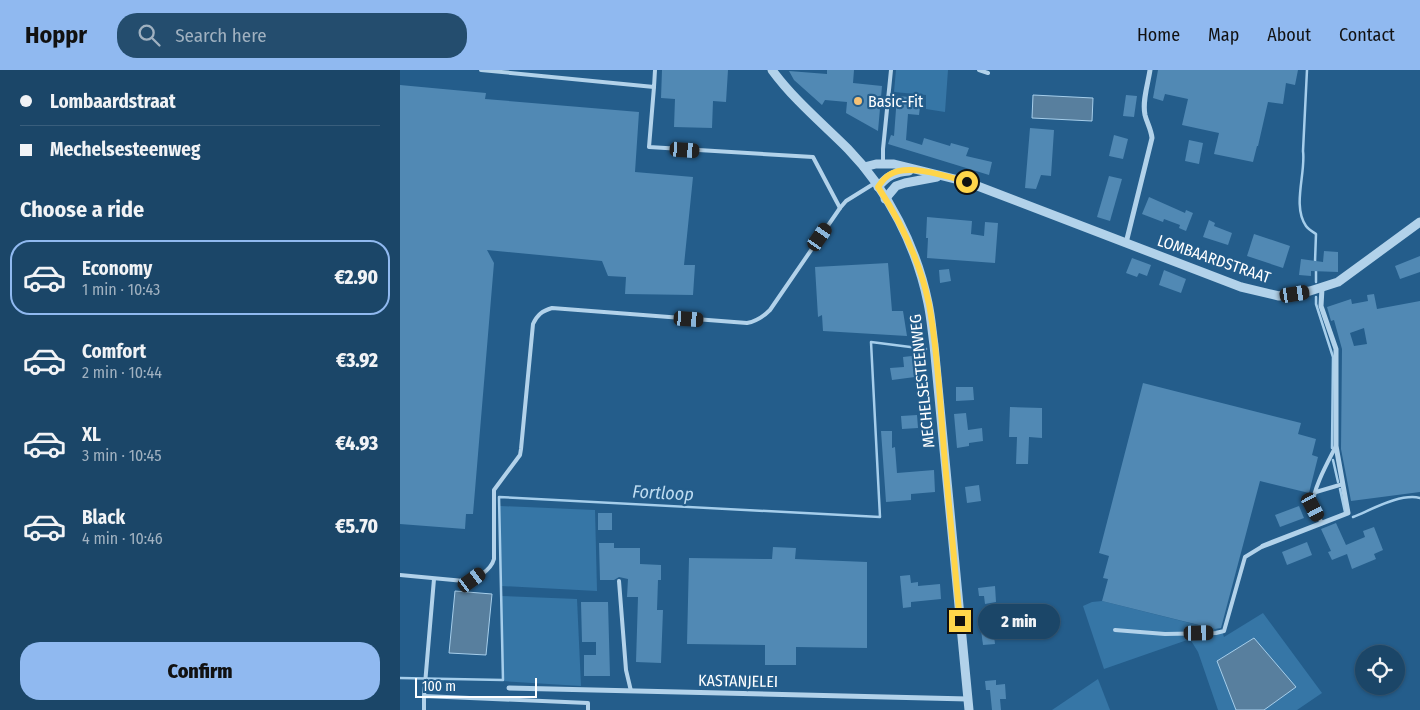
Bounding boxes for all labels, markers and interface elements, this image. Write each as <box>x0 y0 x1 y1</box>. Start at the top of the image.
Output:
search box <box>117 13 467 58</box>
text: Hoppr <box>25 21 87 49</box>
icon: search <box>135 21 163 49</box>
text: Search here <box>175 24 267 47</box>
text: Home <box>1137 24 1180 46</box>
text: Map <box>1208 24 1239 46</box>
text: About <box>1267 24 1311 46</box>
text: Contact <box>1339 24 1395 46</box>
text: Lombaardstraat <box>50 90 176 113</box>
place label: Basic-Fit <box>868 92 924 111</box>
marker: Basic-Fit <box>852 95 864 107</box>
text: Mechelsesteenweg <box>50 138 200 161</box>
car <box>669 141 700 159</box>
route start <box>956 171 978 193</box>
text: Choose a ride <box>20 196 144 223</box>
car <box>805 220 834 254</box>
street label: LOMBAARDSTRAAT <box>1155 231 1274 287</box>
icon: car <box>22 255 67 300</box>
text: Economy <box>82 257 152 280</box>
text: €2.90 <box>334 266 378 289</box>
text: 1 min · 10:43 <box>82 280 160 299</box>
car <box>1279 284 1310 304</box>
car <box>673 310 704 328</box>
street label: MECHELSESTEENWEG <box>906 313 938 449</box>
icon: car <box>22 338 67 383</box>
text: Comfort <box>82 340 146 363</box>
text: €3.92 <box>336 349 378 372</box>
text: 2 min · 10:44 <box>82 363 162 382</box>
icon: car <box>22 421 67 466</box>
text: XL <box>82 423 101 446</box>
text: €4.93 <box>336 432 378 455</box>
text: 3 min · 10:45 <box>82 446 161 465</box>
water label: Fortloop <box>632 480 694 506</box>
car <box>1299 490 1326 524</box>
icon: car <box>22 504 67 549</box>
text: Black <box>82 506 125 529</box>
text: €5.70 <box>335 515 378 538</box>
text: 4 min · 10:46 <box>82 529 163 548</box>
car <box>455 565 488 595</box>
callout: 2 min <box>978 604 1060 638</box>
route end <box>949 610 971 632</box>
text: 2 min <box>1001 612 1037 631</box>
car <box>1183 625 1214 641</box>
button: Confirm <box>20 642 380 700</box>
map controls <box>1355 645 1405 695</box>
button: locate <box>1355 645 1405 695</box>
street label: KASTANJELEI <box>698 671 778 691</box>
scale bar <box>415 675 538 698</box>
text: 100 m <box>422 678 456 695</box>

